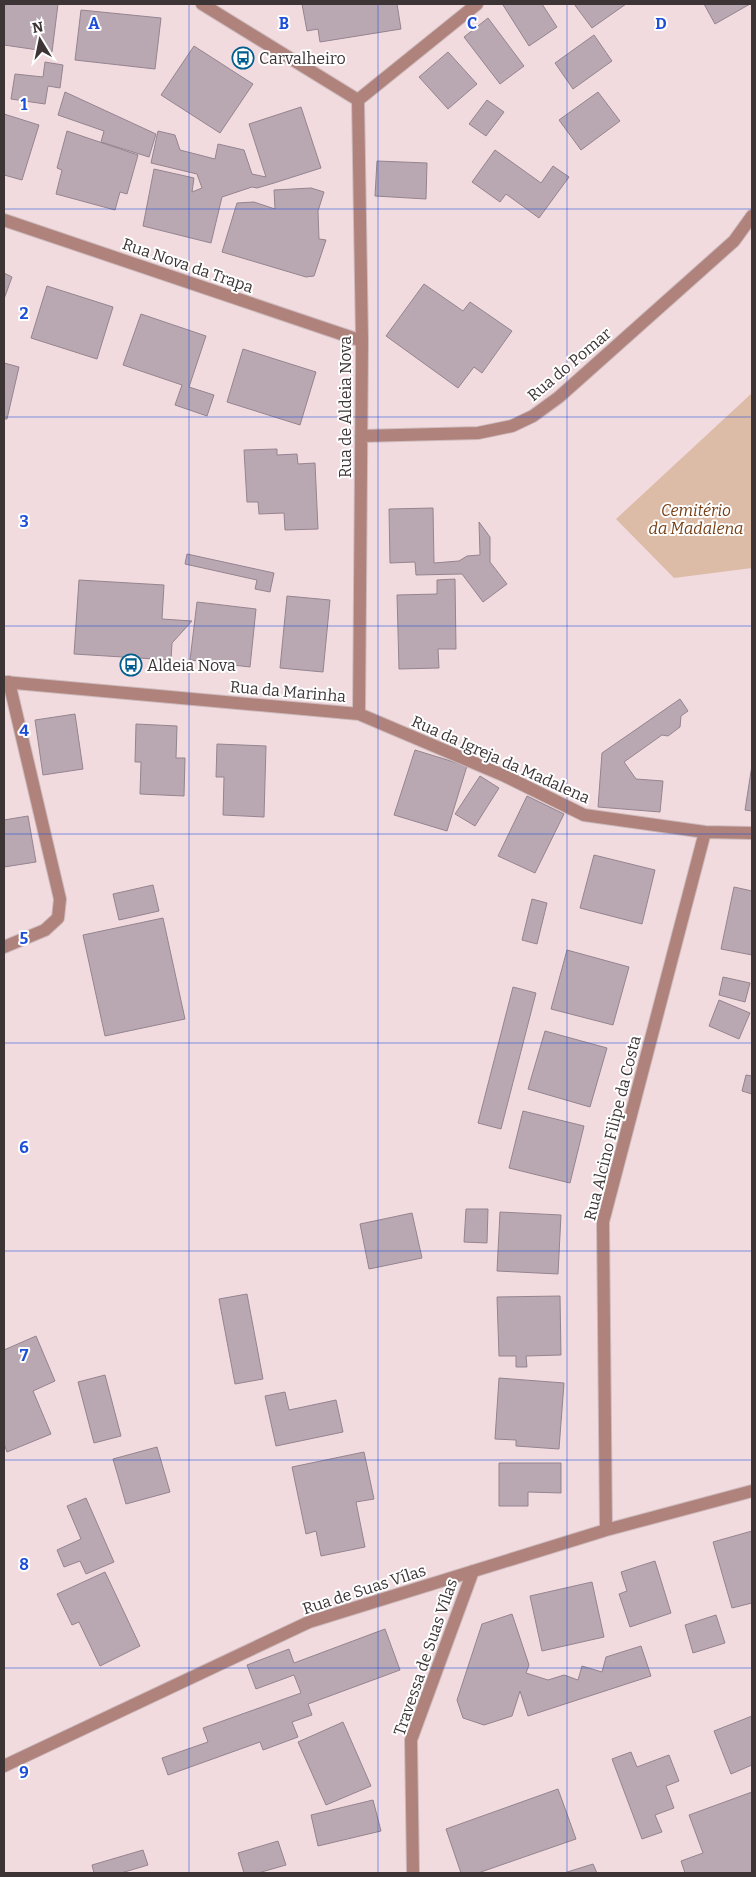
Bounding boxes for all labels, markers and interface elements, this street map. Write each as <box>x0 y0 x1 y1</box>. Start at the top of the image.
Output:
text: A <box>88 14 100 33</box>
text: B <box>279 14 289 33</box>
text: C <box>467 14 477 33</box>
text: D <box>655 14 667 33</box>
north arrow <box>15 15 65 65</box>
text: N <box>31 18 45 37</box>
bus stop icon: Carvalheiro <box>231 46 255 70</box>
place label: Carvalheiro <box>259 49 346 68</box>
text: 1 <box>21 95 28 114</box>
street label: Rua Nova da Trapa <box>120 234 256 297</box>
text: 2 <box>19 304 29 323</box>
street label: Rua do Pomar <box>524 324 615 405</box>
street label: Rua de Aldeia Nova <box>336 336 355 478</box>
park label: Cemitério da Madalena <box>649 501 743 538</box>
text: 3 <box>19 512 29 531</box>
bus stop icon: Aldeia Nova <box>119 653 143 677</box>
place label: Aldeia Nova <box>147 656 236 675</box>
street label: Rua da Marinha <box>229 677 347 706</box>
street label: Rua da Igreja da Madalena <box>409 711 593 808</box>
text: 4 <box>19 721 29 740</box>
text: 5 <box>20 929 29 948</box>
street label: Rua Alcino Filipe da Costa <box>580 1033 645 1223</box>
text: 6 <box>19 1138 29 1157</box>
text: 7 <box>20 1346 29 1365</box>
text: 8 <box>19 1555 29 1574</box>
street label: Rua de Suas Vílas <box>300 1561 428 1618</box>
street label: Travessa de Suas Vílas <box>390 1576 461 1738</box>
text: 9 <box>19 1763 29 1782</box>

